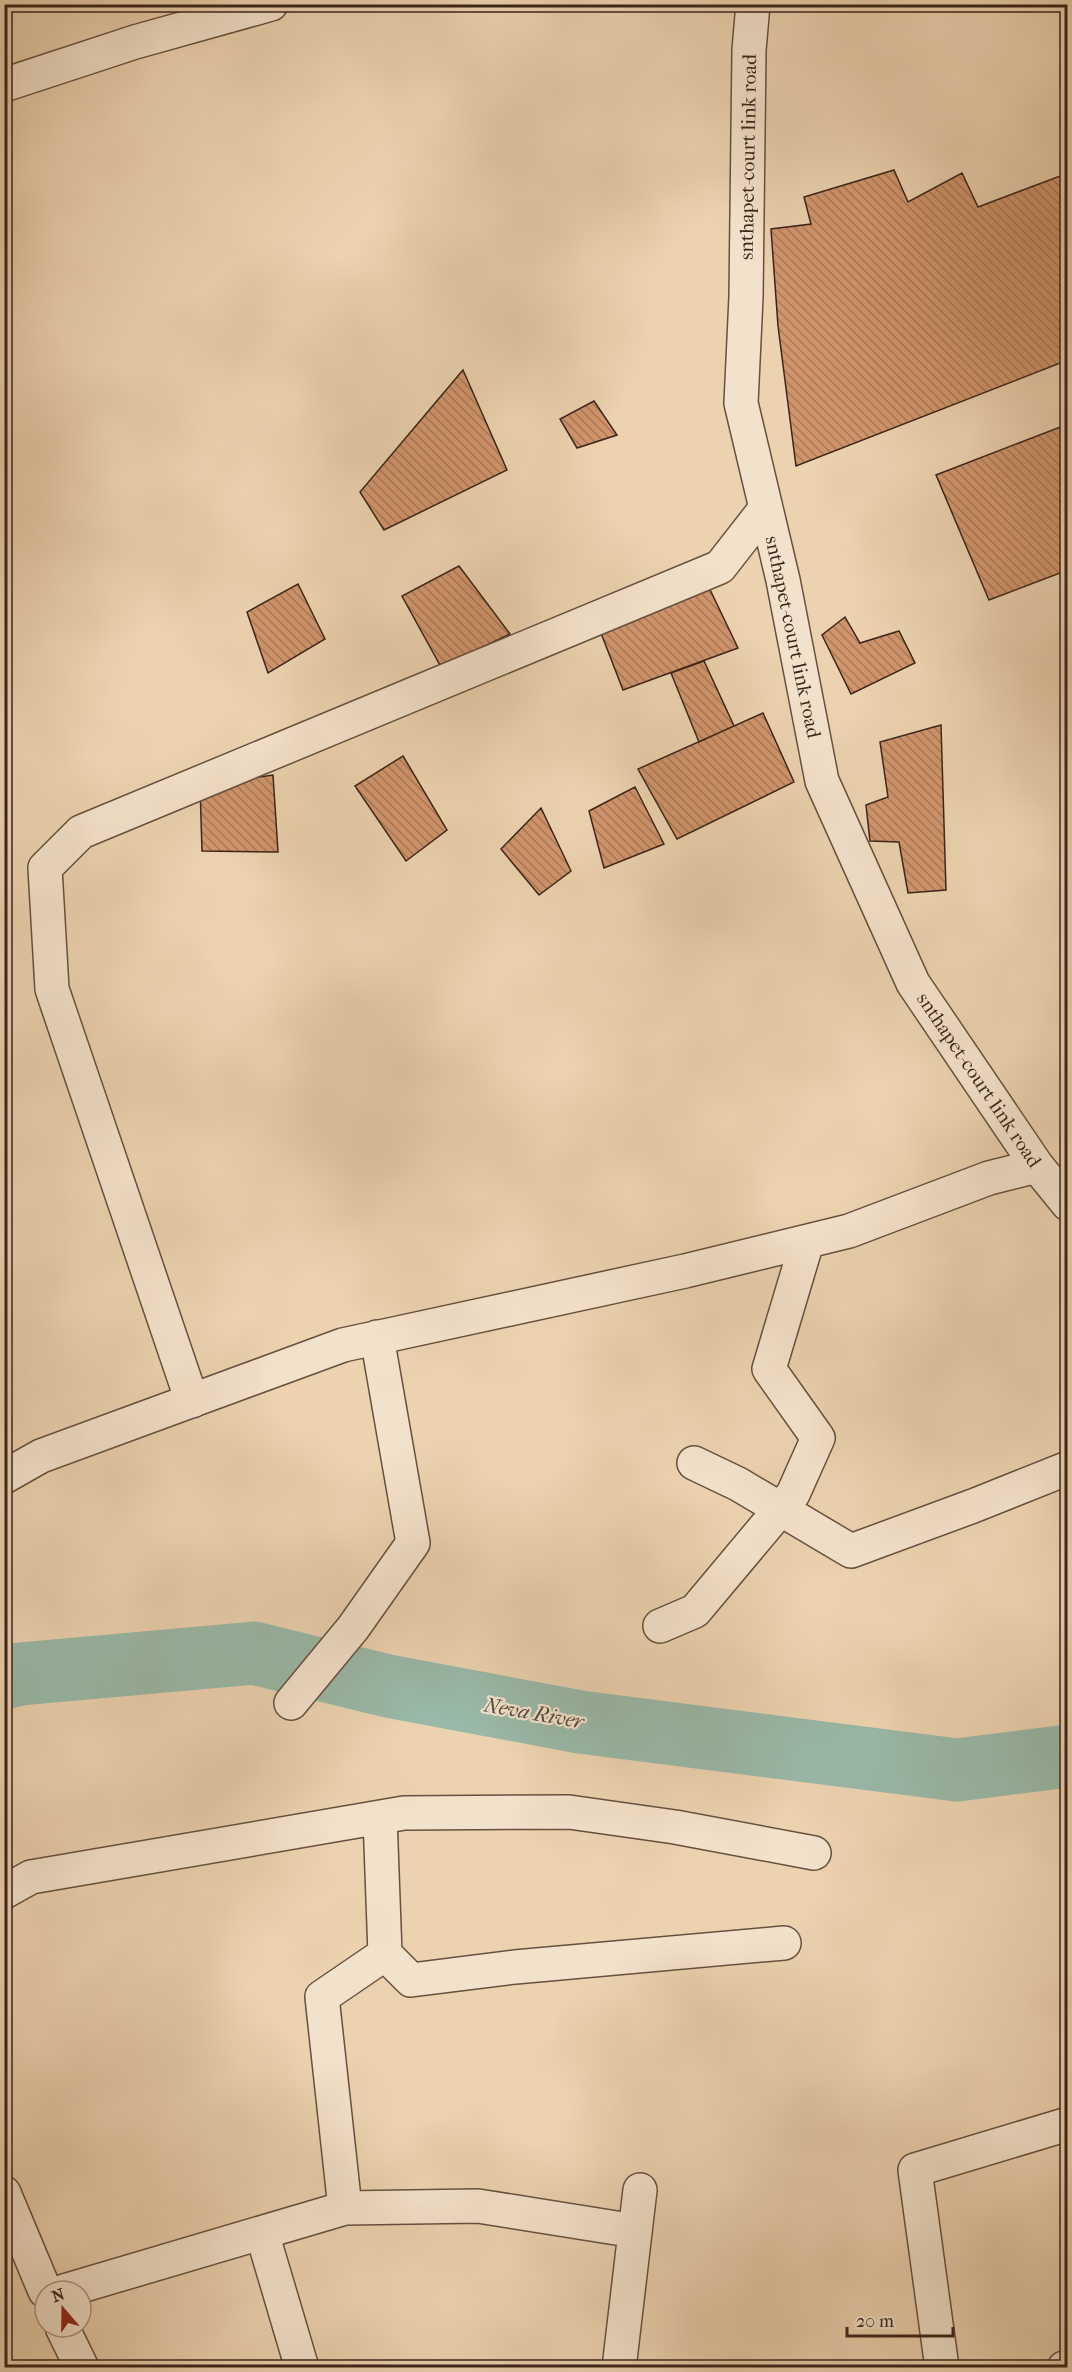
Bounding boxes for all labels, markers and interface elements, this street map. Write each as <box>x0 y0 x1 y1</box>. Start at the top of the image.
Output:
street label: snthapet-court link road <box>735 53 761 260</box>
street label: snthapet-court link road <box>760 534 826 741</box>
street label: snthapet-court link road <box>912 988 1047 1173</box>
water label: Neva River <box>481 1692 587 1734</box>
north arrow <box>33 2279 93 2339</box>
text: N <box>49 2284 68 2306</box>
scale bar <box>847 2300 954 2338</box>
text: 20 m <box>856 2311 894 2332</box>

